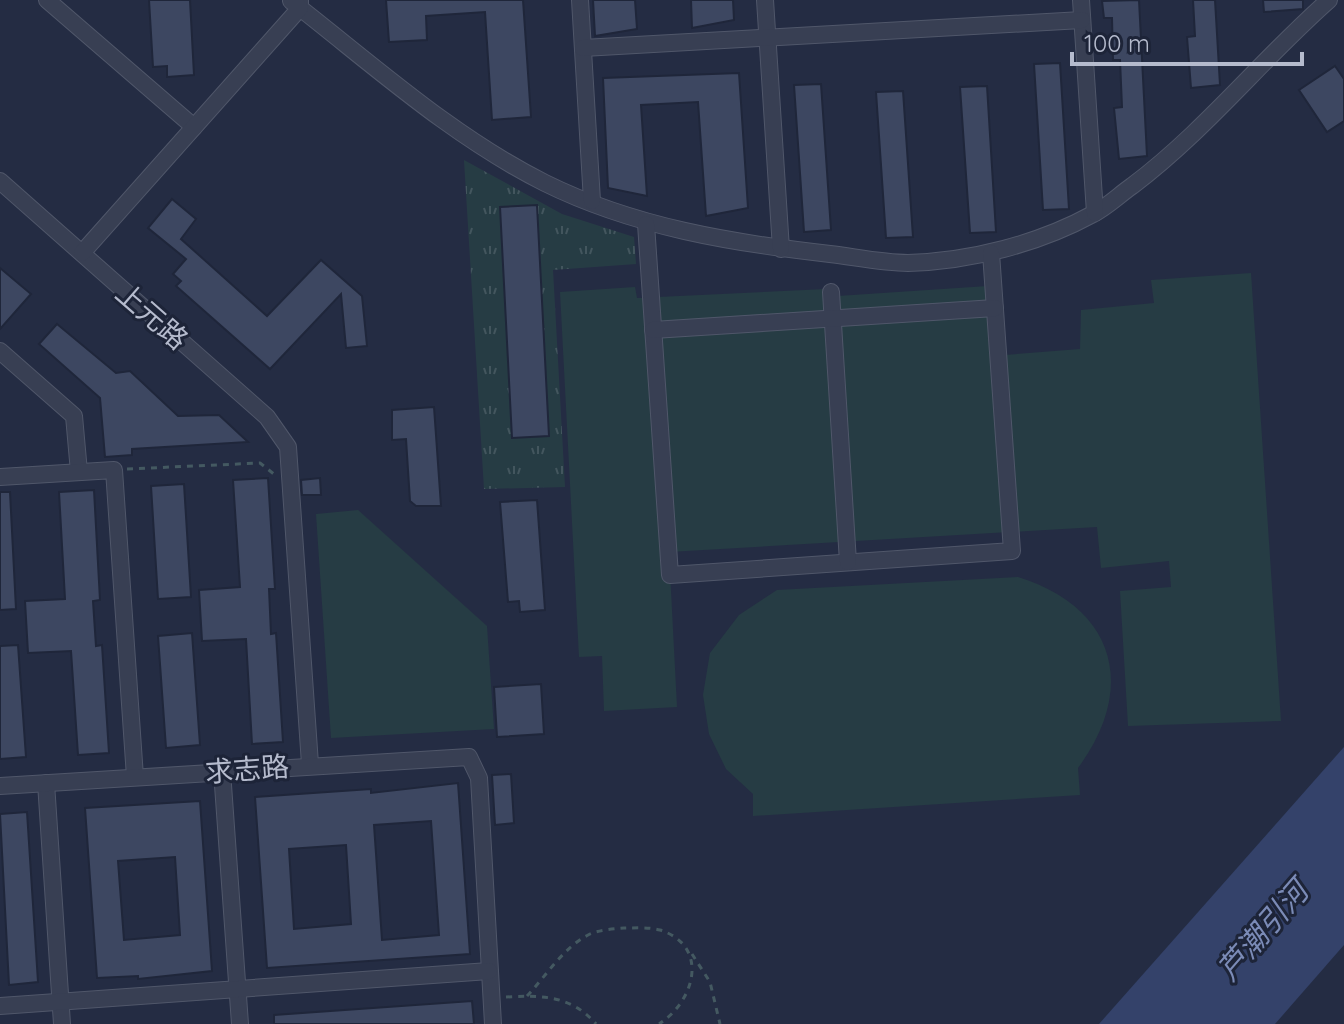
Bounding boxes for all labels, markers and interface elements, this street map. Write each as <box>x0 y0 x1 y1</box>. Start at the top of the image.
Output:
scale bar <box>1072 16 1302 66</box>
text: 100 m <box>1084 28 1150 58</box>
street label: 上元路 <box>109 275 196 356</box>
street label: 求志路 <box>204 748 290 789</box>
water label: 芦潮引河 <box>1209 869 1319 988</box>

